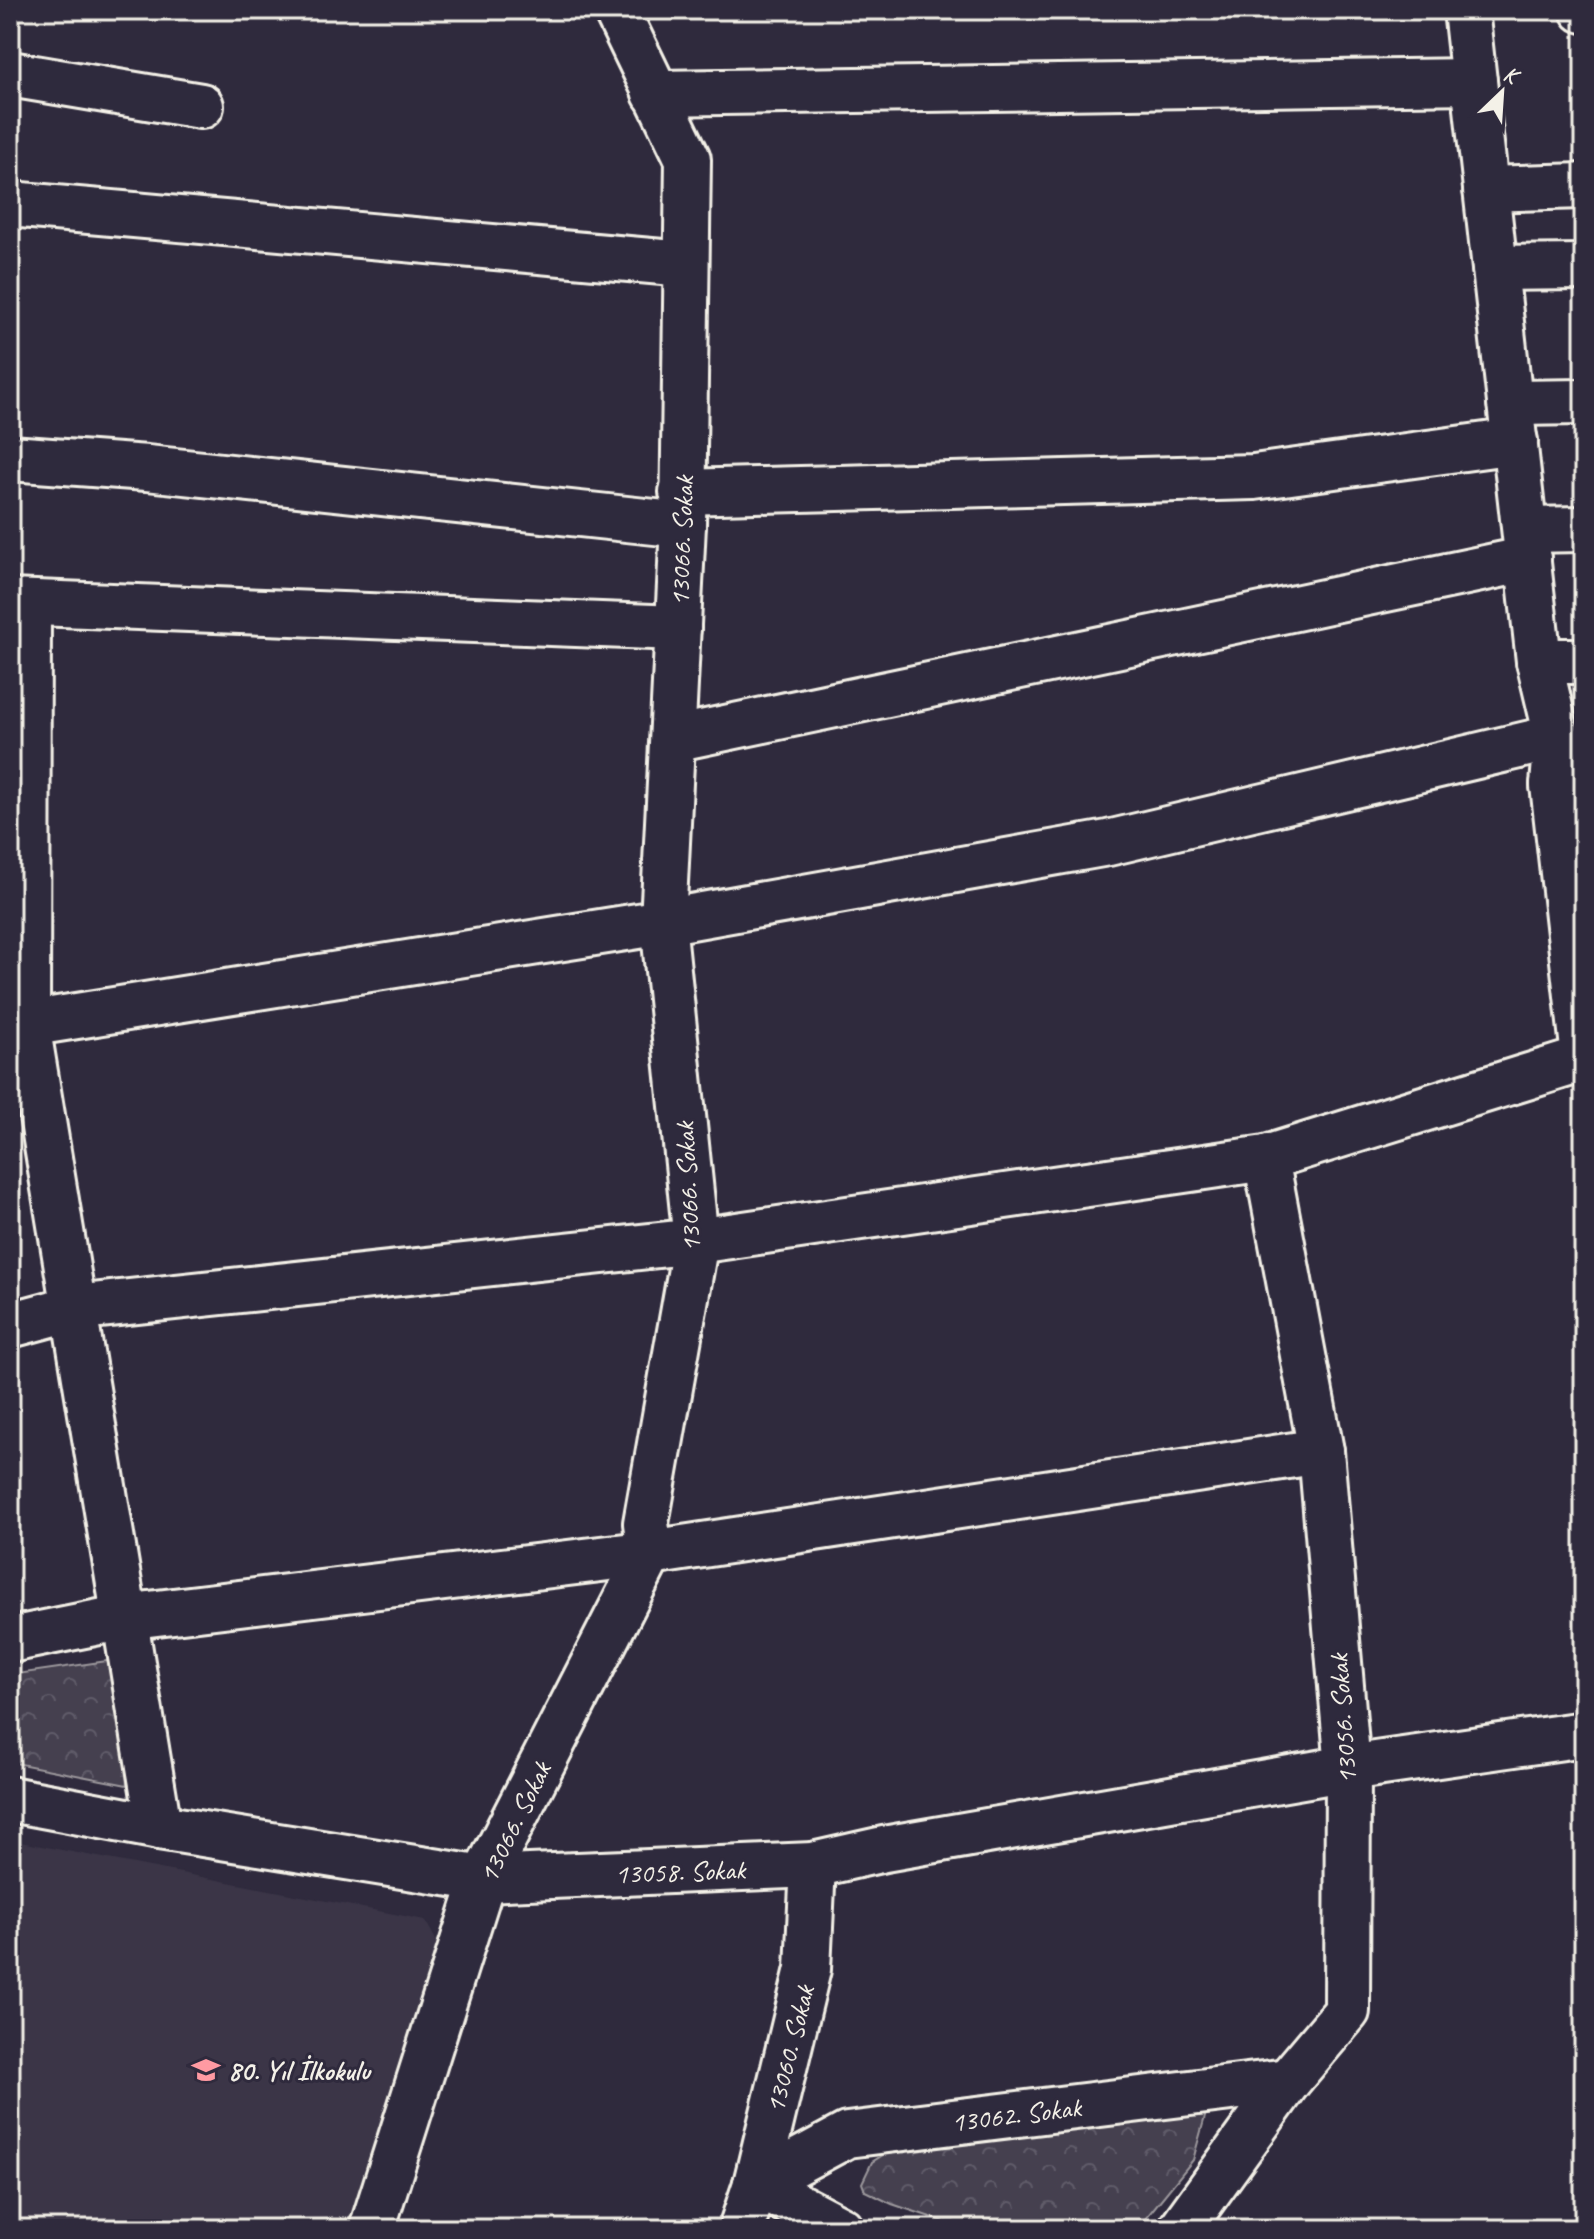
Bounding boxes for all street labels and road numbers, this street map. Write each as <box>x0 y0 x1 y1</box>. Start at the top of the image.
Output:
street label: 13066. Sokak <box>662 474 701 607</box>
street label: 13066. Sokak <box>667 1119 708 1253</box>
street label: 13056. Sokak <box>1320 1651 1364 1785</box>
street label: 13066. Sokak <box>470 1754 559 1888</box>
street label: 13058. Sokak <box>614 1852 747 1891</box>
street label: 13060. Sokak <box>757 1980 823 2117</box>
street label: 13062. Sokak <box>949 2089 1085 2140</box>

